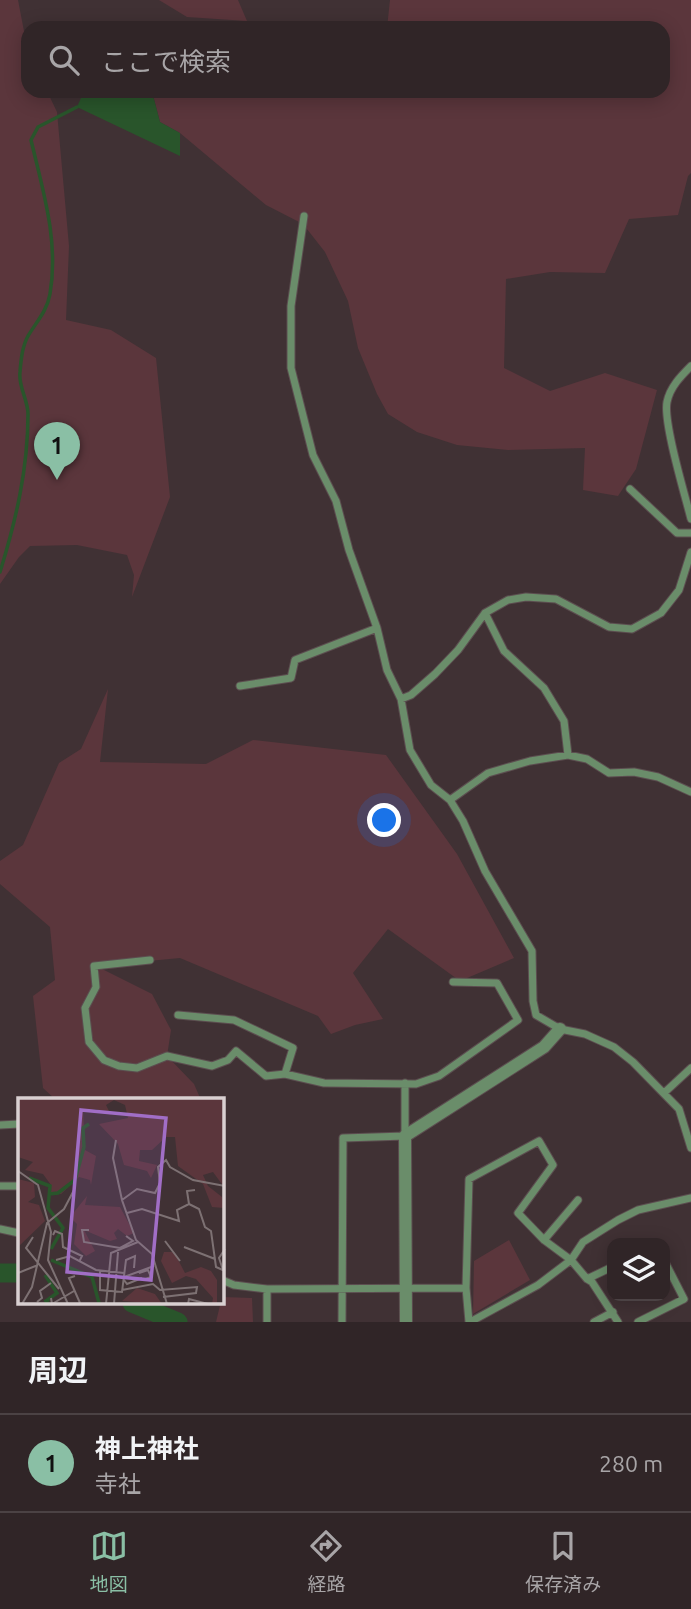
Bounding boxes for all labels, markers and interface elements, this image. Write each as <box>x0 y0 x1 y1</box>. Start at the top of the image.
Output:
search box <box>21 21 670 98</box>
icon: search <box>45 41 83 79</box>
text: ここで検索 <box>101 47 231 76</box>
pin: 1 <box>34 422 80 480</box>
your location <box>367 803 401 837</box>
inset map <box>18 1098 224 1304</box>
map controls <box>607 1238 670 1301</box>
button: layers <box>607 1238 670 1301</box>
text: 周辺 <box>28 1353 88 1387</box>
text: 神上神社 <box>95 1434 199 1463</box>
text: 1 <box>45 1451 57 1476</box>
text: 280 m <box>599 1451 663 1476</box>
text: 寺社 <box>95 1471 141 1496</box>
tab: 地図 <box>90 1527 128 1596</box>
tab: 経路 <box>307 1527 345 1596</box>
tab: 保存済み <box>525 1527 601 1596</box>

